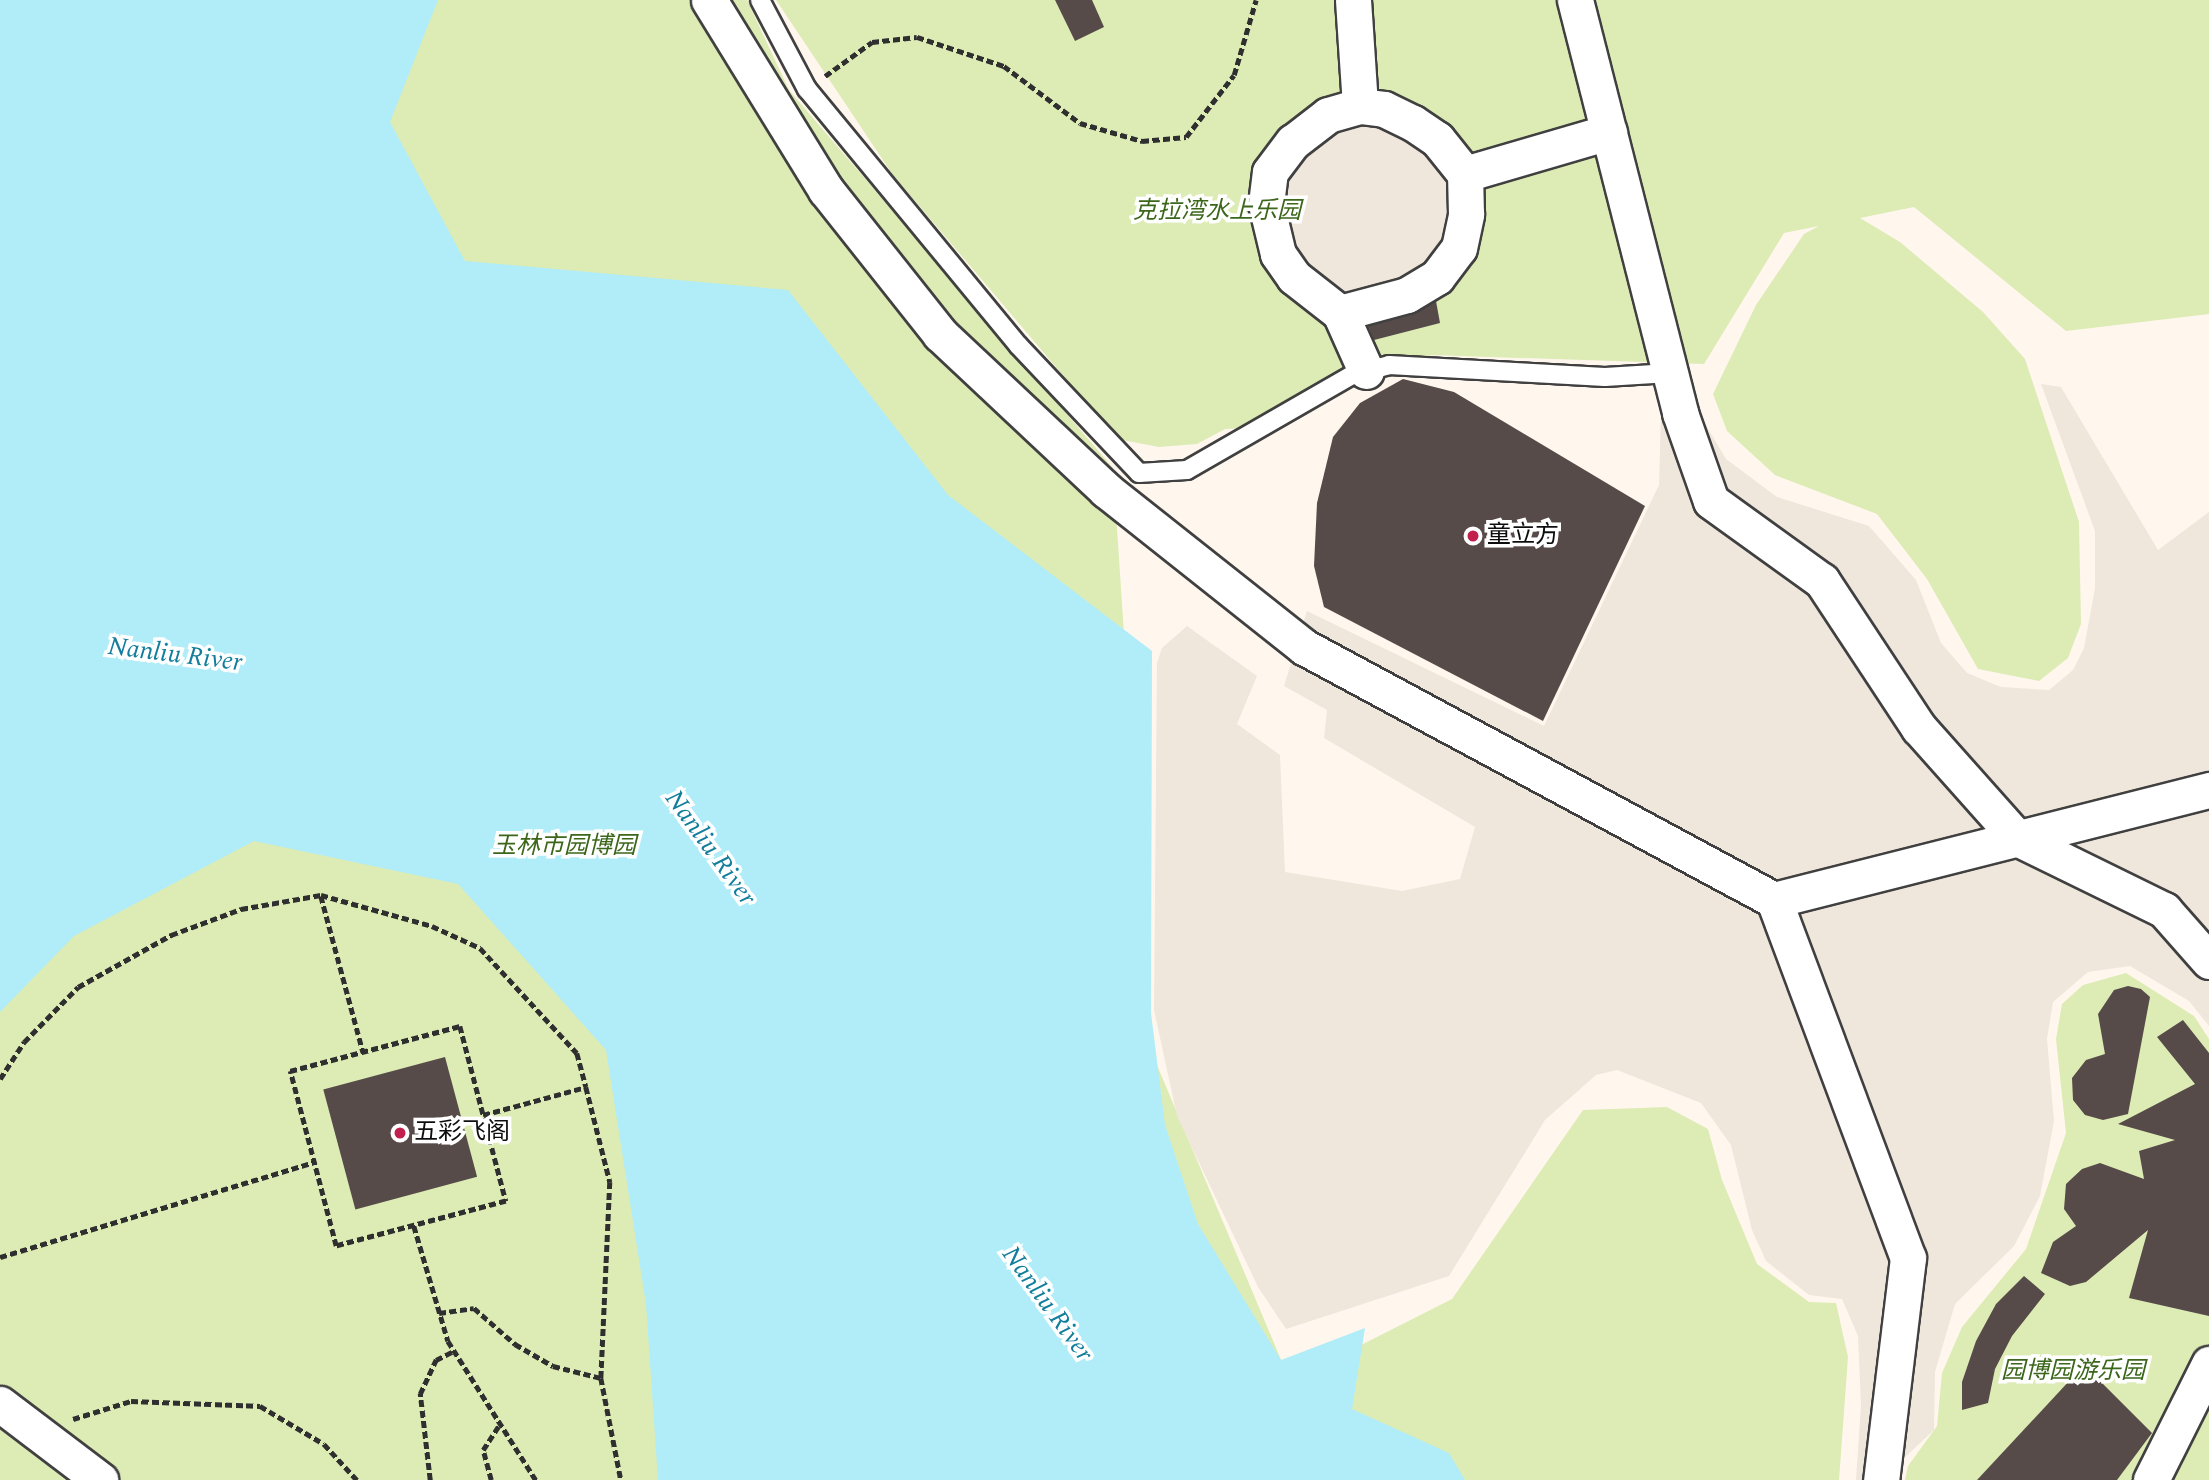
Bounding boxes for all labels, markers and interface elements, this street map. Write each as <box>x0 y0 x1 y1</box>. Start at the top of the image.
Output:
park label: 克拉湾水上乐园 <box>1133 198 1301 226</box>
place label: 童立方 <box>1487 522 1559 550</box>
marker: 童立方 <box>1465 528 1481 544</box>
water label: Nanliu River <box>106 631 244 679</box>
water label: Nanliu River <box>658 784 762 912</box>
park label: 玉林市园博园 <box>492 833 636 861</box>
place label: 五彩飞阁 <box>414 1119 510 1147</box>
marker: 五彩飞阁 <box>392 1125 408 1141</box>
water label: Nanliu River <box>995 1240 1099 1368</box>
park label: 园博园游乐园 <box>2001 1358 2145 1386</box>

